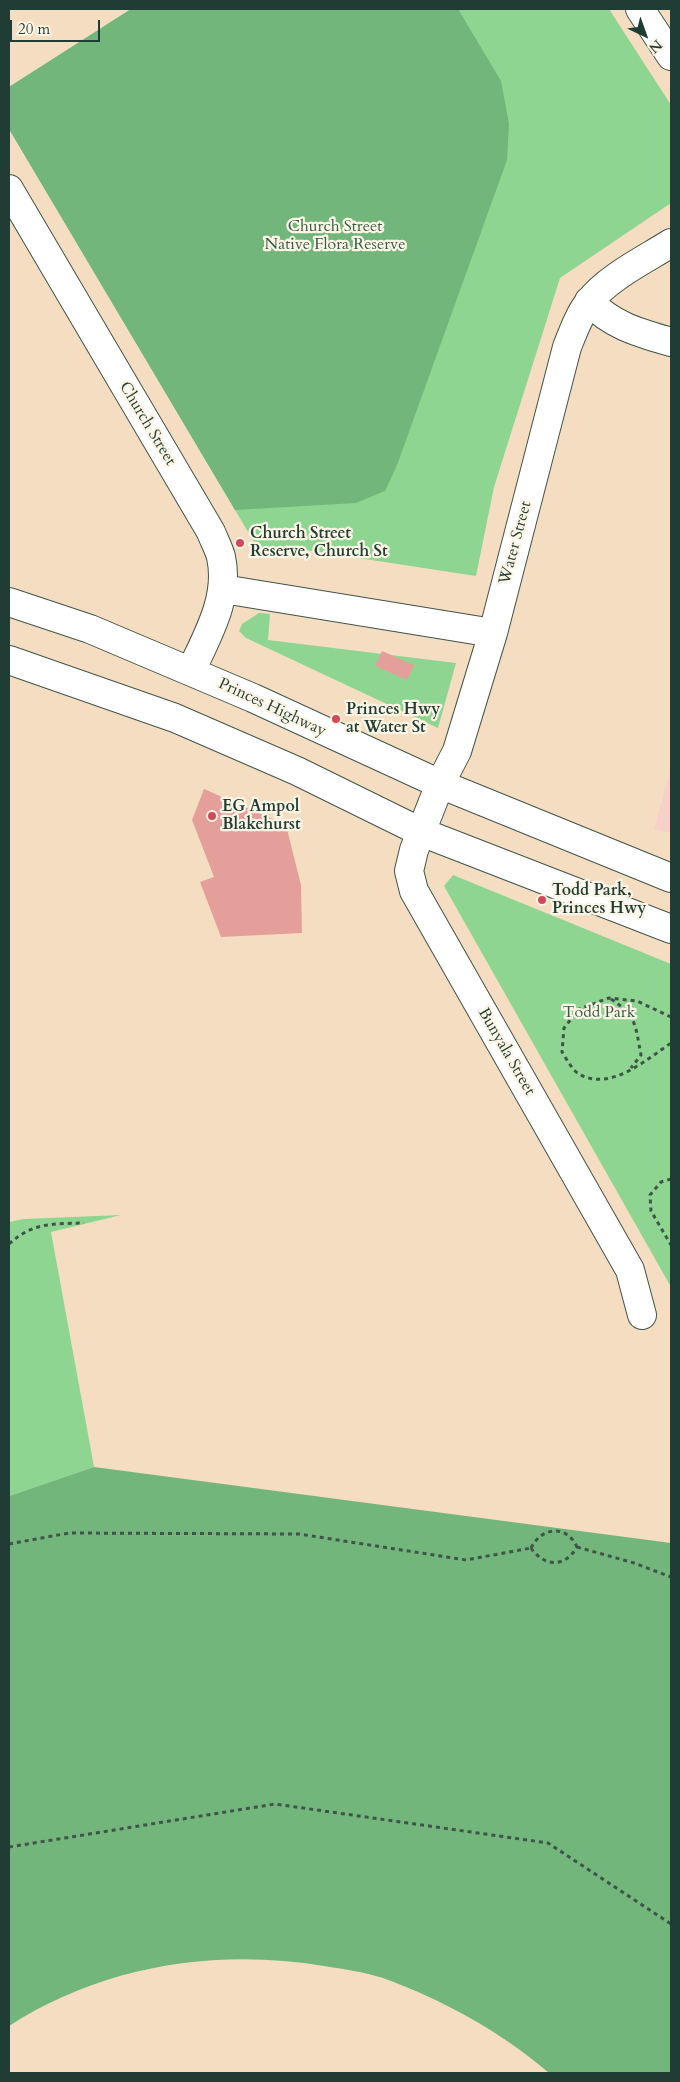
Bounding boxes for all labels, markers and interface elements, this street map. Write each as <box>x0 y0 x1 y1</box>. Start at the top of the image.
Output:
scale bar <box>12 10 102 42</box>
north arrow <box>620 10 670 60</box>
text: 20 m <box>18 19 50 39</box>
text: N <box>644 35 666 58</box>
park label: Church Street Native Flora Reserve <box>265 217 405 255</box>
street label: Church Street <box>114 379 180 469</box>
street label: Water Street <box>496 499 536 587</box>
place label: Church Street Reserve, Church St <box>250 524 388 562</box>
marker: Church Street Reserve, Church St <box>234 537 246 549</box>
street label: Princes Highway <box>215 675 329 741</box>
place label: Princes Hwy at Water St <box>346 700 440 738</box>
marker: Princes Hwy at Water St <box>330 713 342 725</box>
place label: EG Ampol Blakehurst <box>222 797 301 835</box>
marker: EG Ampol Blakehurst <box>206 810 218 822</box>
place label: Todd Park, Princes Hwy <box>552 881 646 919</box>
marker: Todd Park, Princes Hwy <box>536 894 548 906</box>
park label: Todd Park <box>563 1003 635 1023</box>
street label: Bunyala Street <box>473 1005 539 1099</box>

